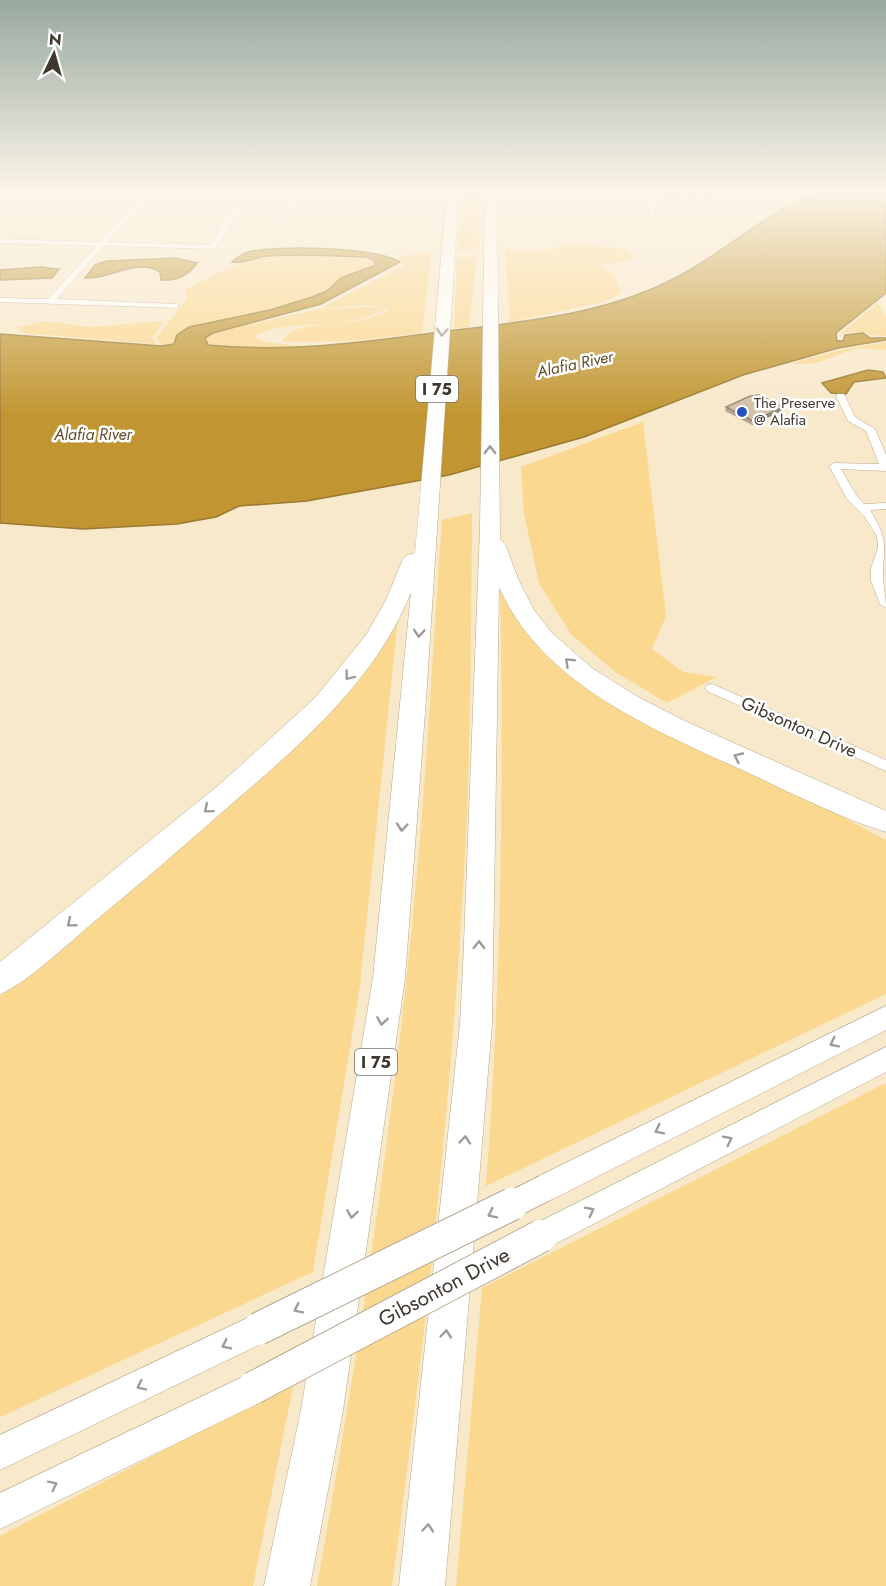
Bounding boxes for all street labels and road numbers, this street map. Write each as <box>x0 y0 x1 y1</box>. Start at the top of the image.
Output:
road number: I 75 <box>416 376 458 402</box>
street label: Gibsonton Drive <box>737 690 861 764</box>
road number: I 75 <box>355 1049 397 1075</box>
street label: Gibsonton Drive <box>373 1240 515 1334</box>

